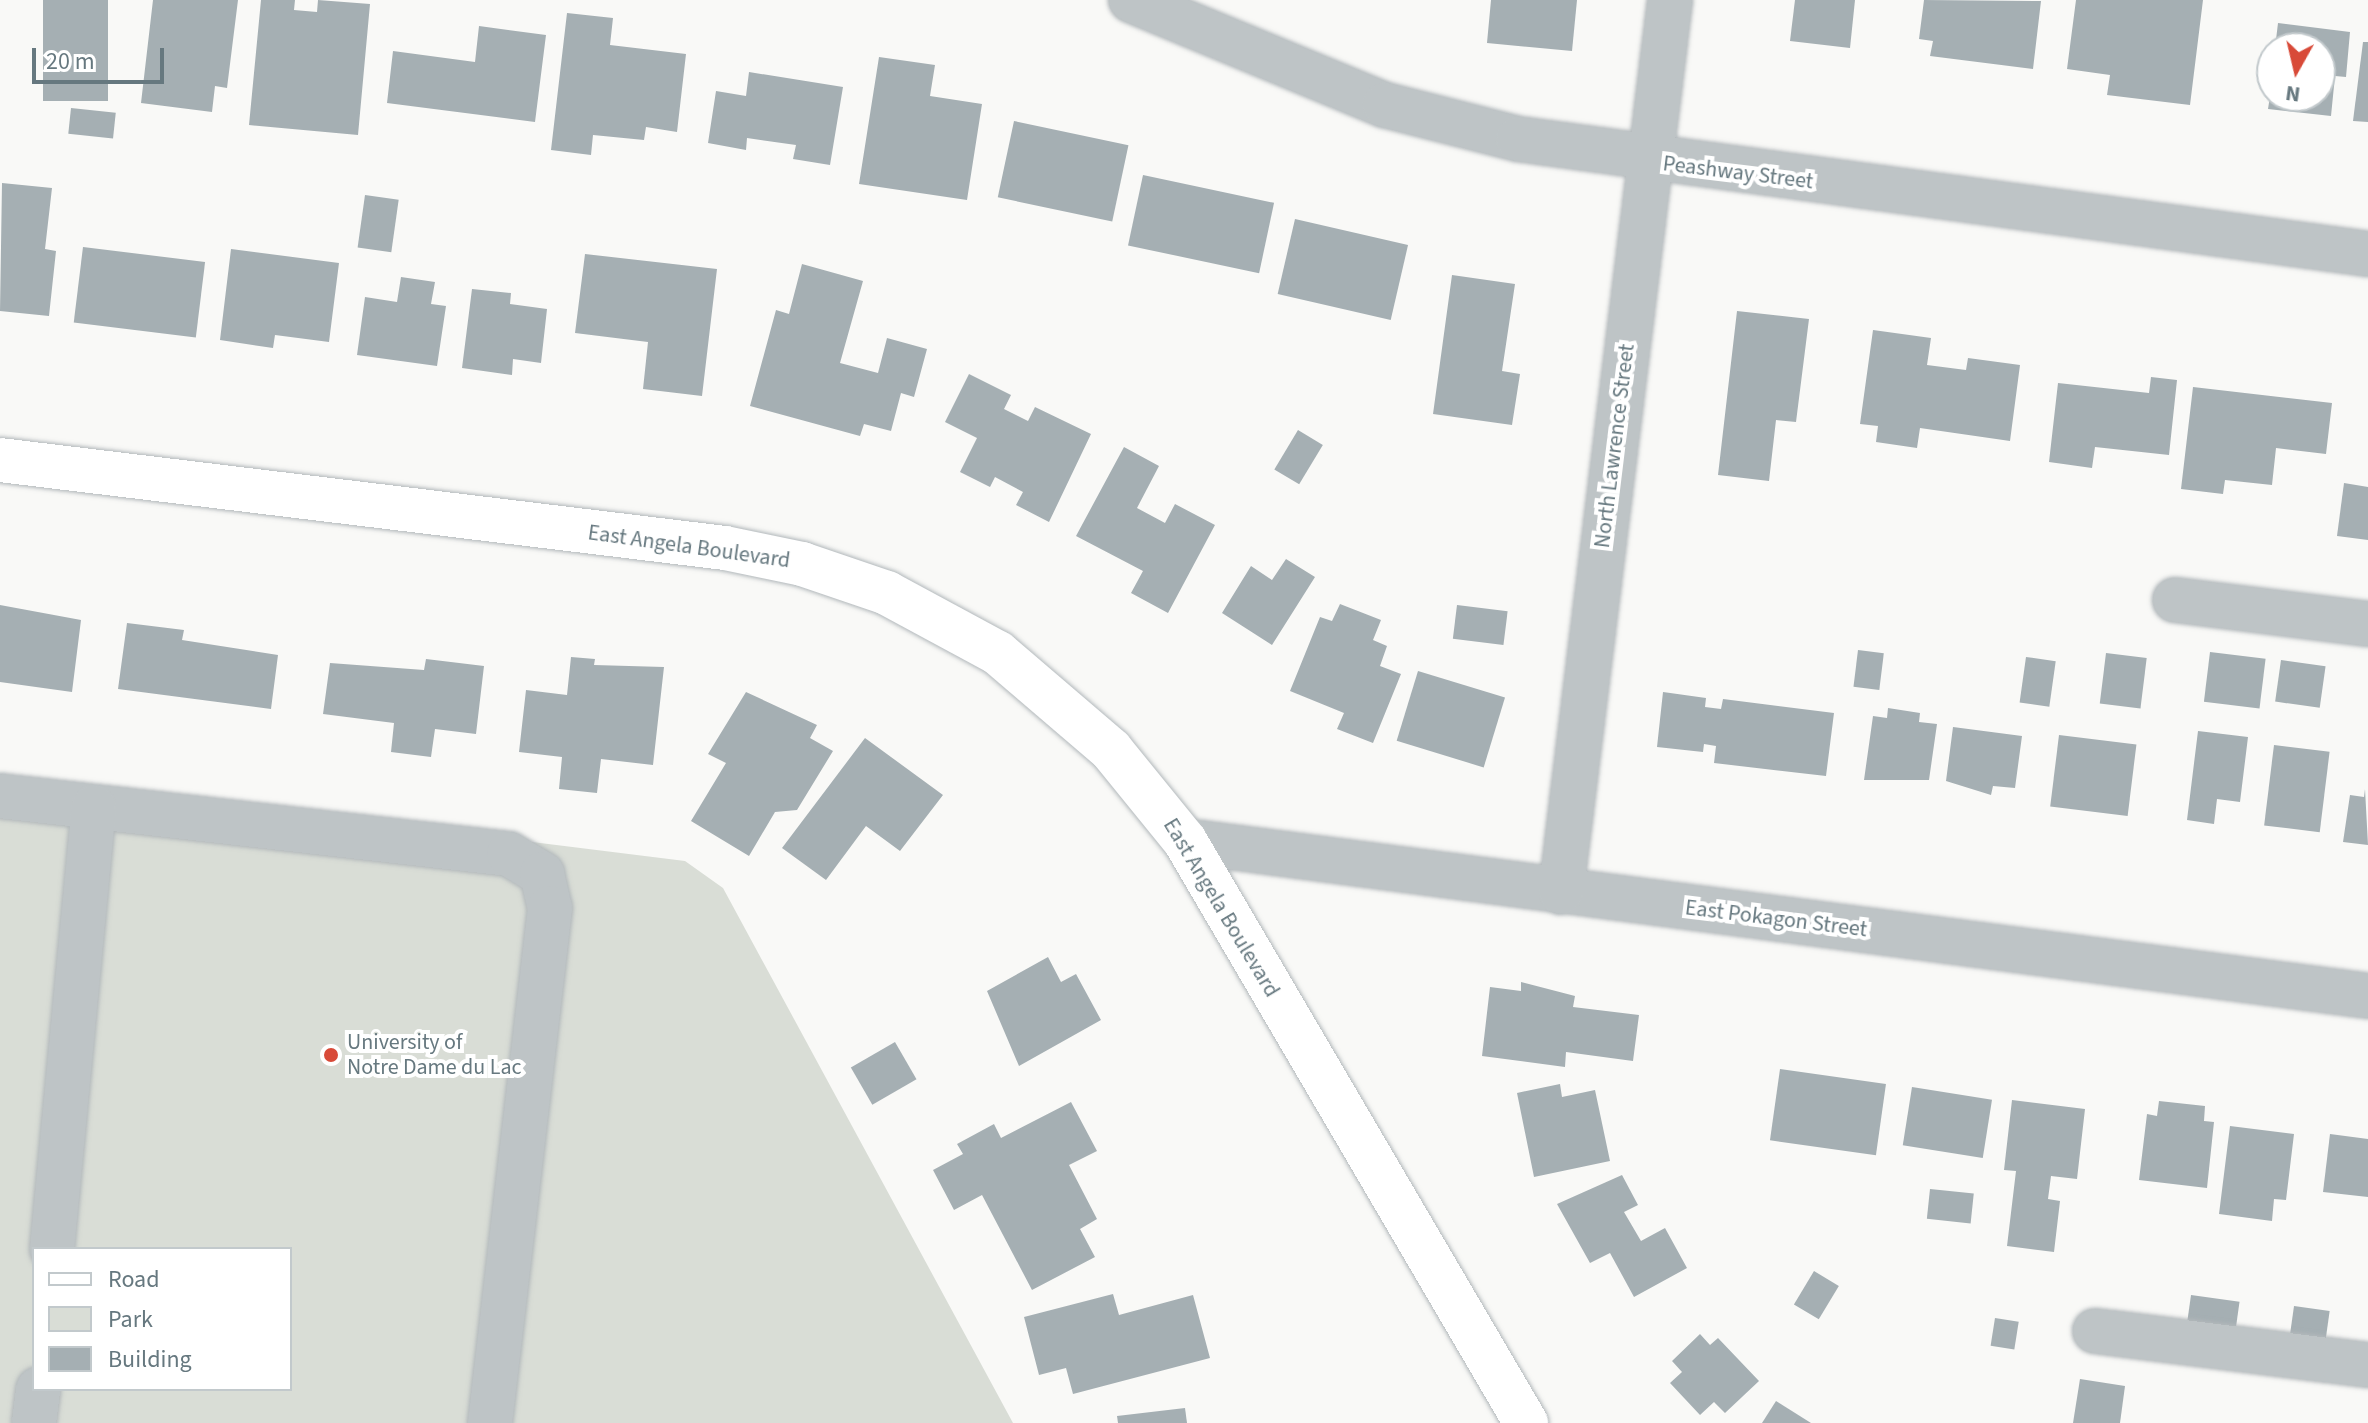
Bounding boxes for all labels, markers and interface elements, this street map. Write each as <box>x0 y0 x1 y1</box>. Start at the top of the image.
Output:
scale bar <box>36 32 168 82</box>
north arrow <box>2256 32 2336 112</box>
text: 20 m <box>46 44 95 79</box>
text: N <box>2283 77 2302 111</box>
street label: Peashway Street <box>1661 151 1815 195</box>
street label: North Lawrence Street <box>1589 342 1641 550</box>
street label: East Angela Boulevard <box>586 520 792 574</box>
street label: East Angela Boulevard <box>1157 814 1285 1002</box>
street label: East Pokagon Street <box>1683 895 1869 943</box>
place label: University of Notre Dame du Lac <box>347 1029 521 1080</box>
marker: University of Notre Dame du Lac <box>322 1046 340 1064</box>
legend <box>32 1247 292 1391</box>
text: Road <box>108 1262 160 1297</box>
text: Park <box>108 1302 153 1337</box>
text: Building <box>108 1342 192 1377</box>

